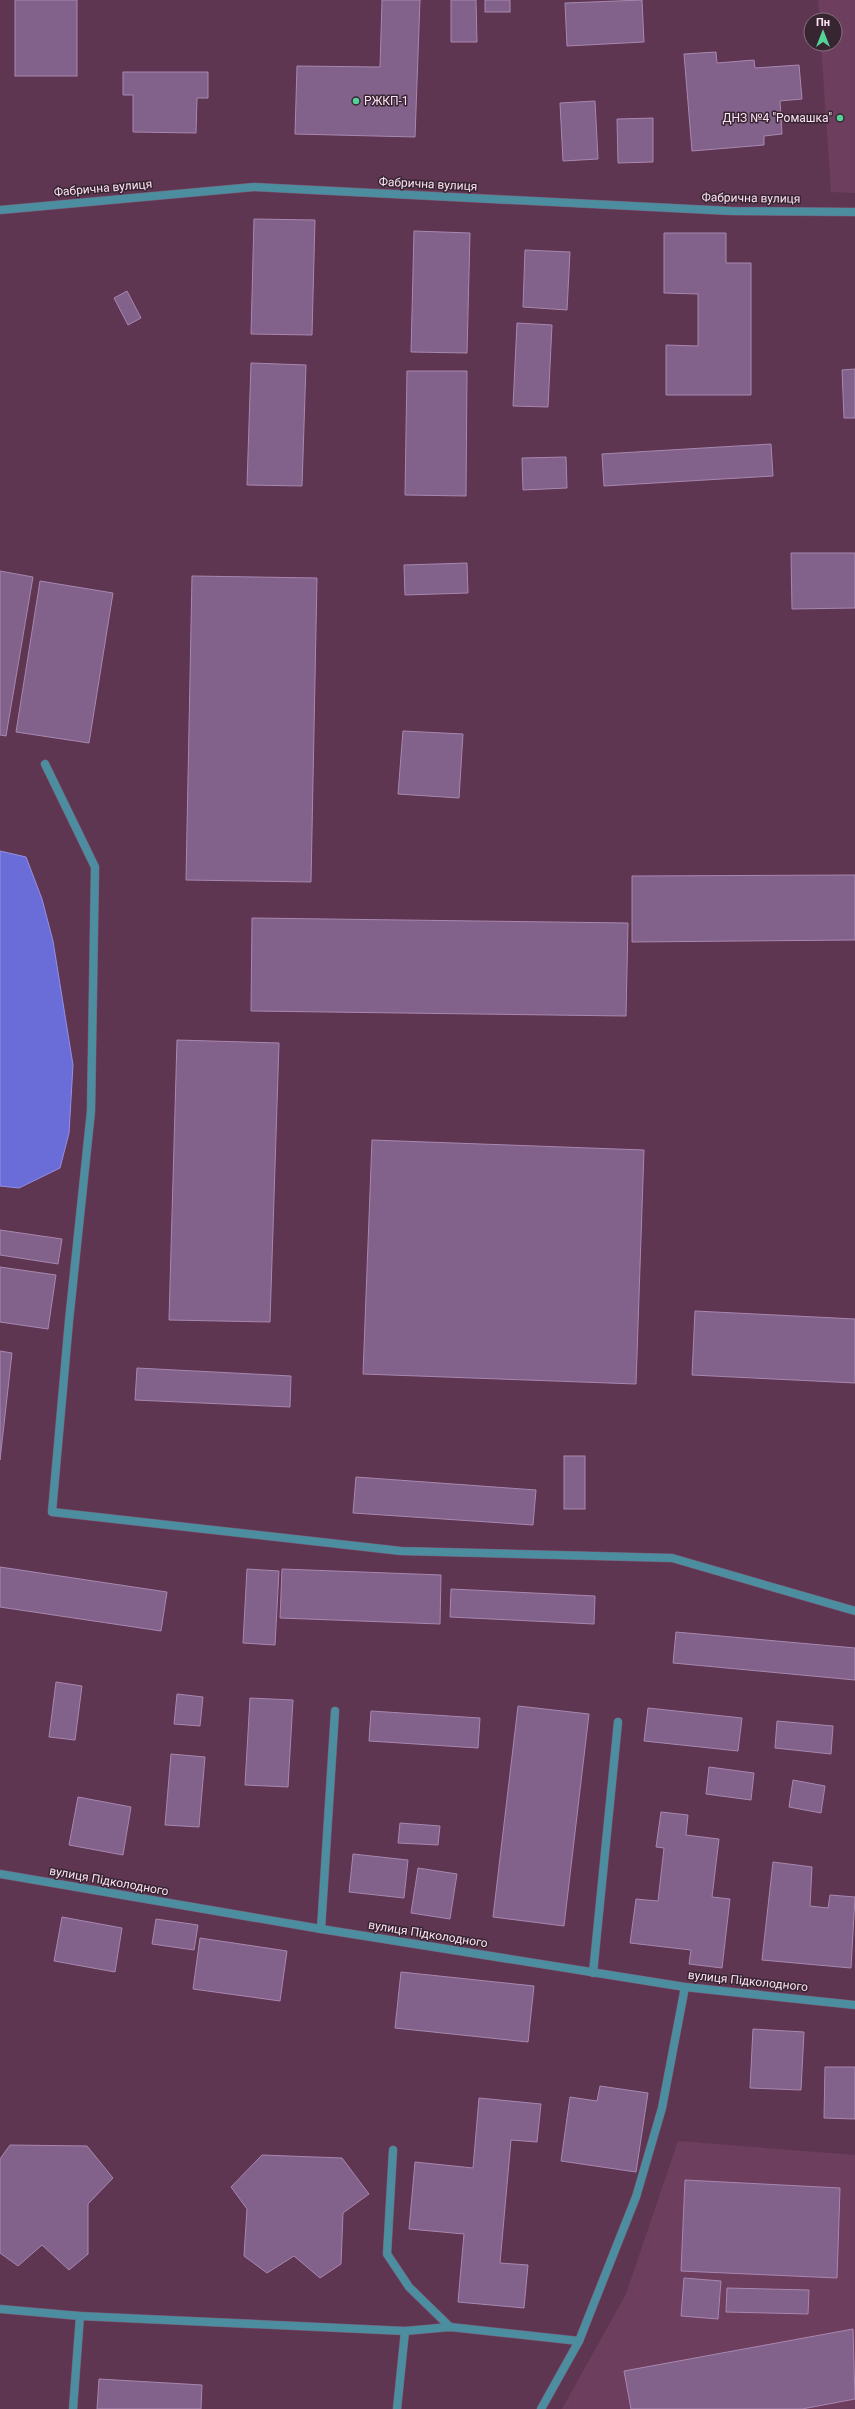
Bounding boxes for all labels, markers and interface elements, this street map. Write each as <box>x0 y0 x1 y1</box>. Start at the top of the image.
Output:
north arrow <box>803 12 843 52</box>
text: Пн <box>816 16 830 29</box>
place label: РЖКП-1 <box>364 94 409 108</box>
marker: РЖКП-1 <box>351 96 361 106</box>
place label: ДНЗ №4 "Ромашка" <box>722 111 832 125</box>
marker: ДНЗ №4 "Ромашка" <box>835 113 845 123</box>
street label: Фабрична вулиця <box>378 174 478 194</box>
street label: Фабрична вулиця <box>53 177 153 199</box>
street label: Фабрична вулиця <box>701 190 801 206</box>
street label: вулиця Підколодного <box>48 1864 170 1898</box>
street label: вулиця Підколодного <box>367 1918 489 1950</box>
street label: вулиця Підколодного <box>687 1968 809 1994</box>

